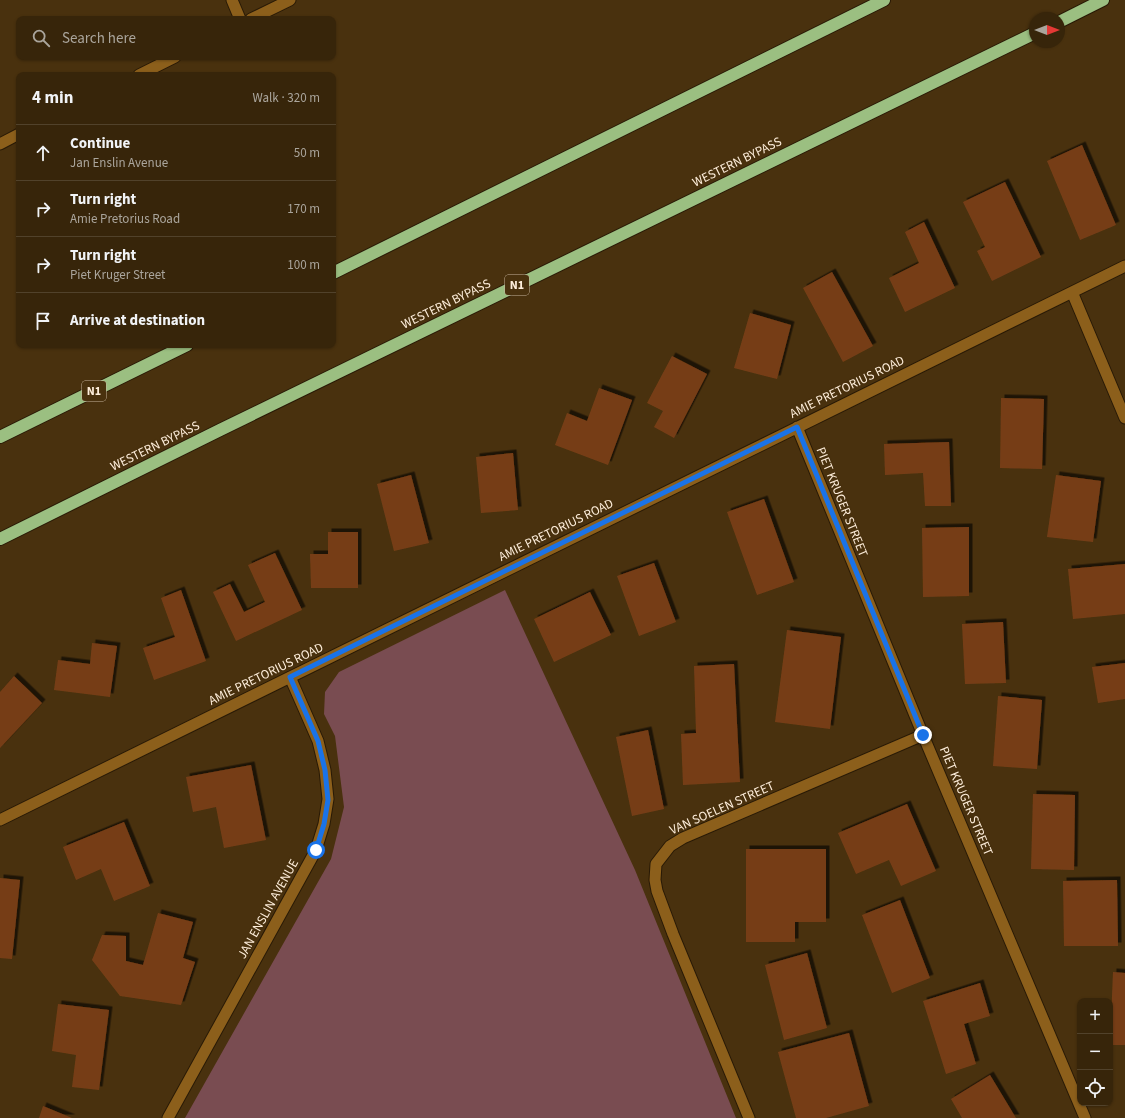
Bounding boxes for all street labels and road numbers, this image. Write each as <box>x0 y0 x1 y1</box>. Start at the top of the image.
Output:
street label: WESTERN BYPASS <box>689 133 785 191</box>
street label: WESTERN BYPASS <box>398 275 494 333</box>
road number: N1 <box>505 275 529 295</box>
street label: AMIE PRETORIUS ROAD <box>786 351 908 423</box>
road number: N1 <box>82 381 106 401</box>
street label: WESTERN BYPASS <box>107 417 203 475</box>
street label: PIET KRUGER STREET <box>812 444 872 560</box>
street label: AMIE PRETORIUS ROAD <box>495 494 617 566</box>
street label: AMIE PRETORIUS ROAD <box>205 638 327 710</box>
street label: PIET KRUGER STREET <box>935 744 997 858</box>
street label: VAN SOELEN STREET <box>667 777 777 839</box>
street label: JAN ENSLIN AVENUE <box>233 856 303 962</box>

